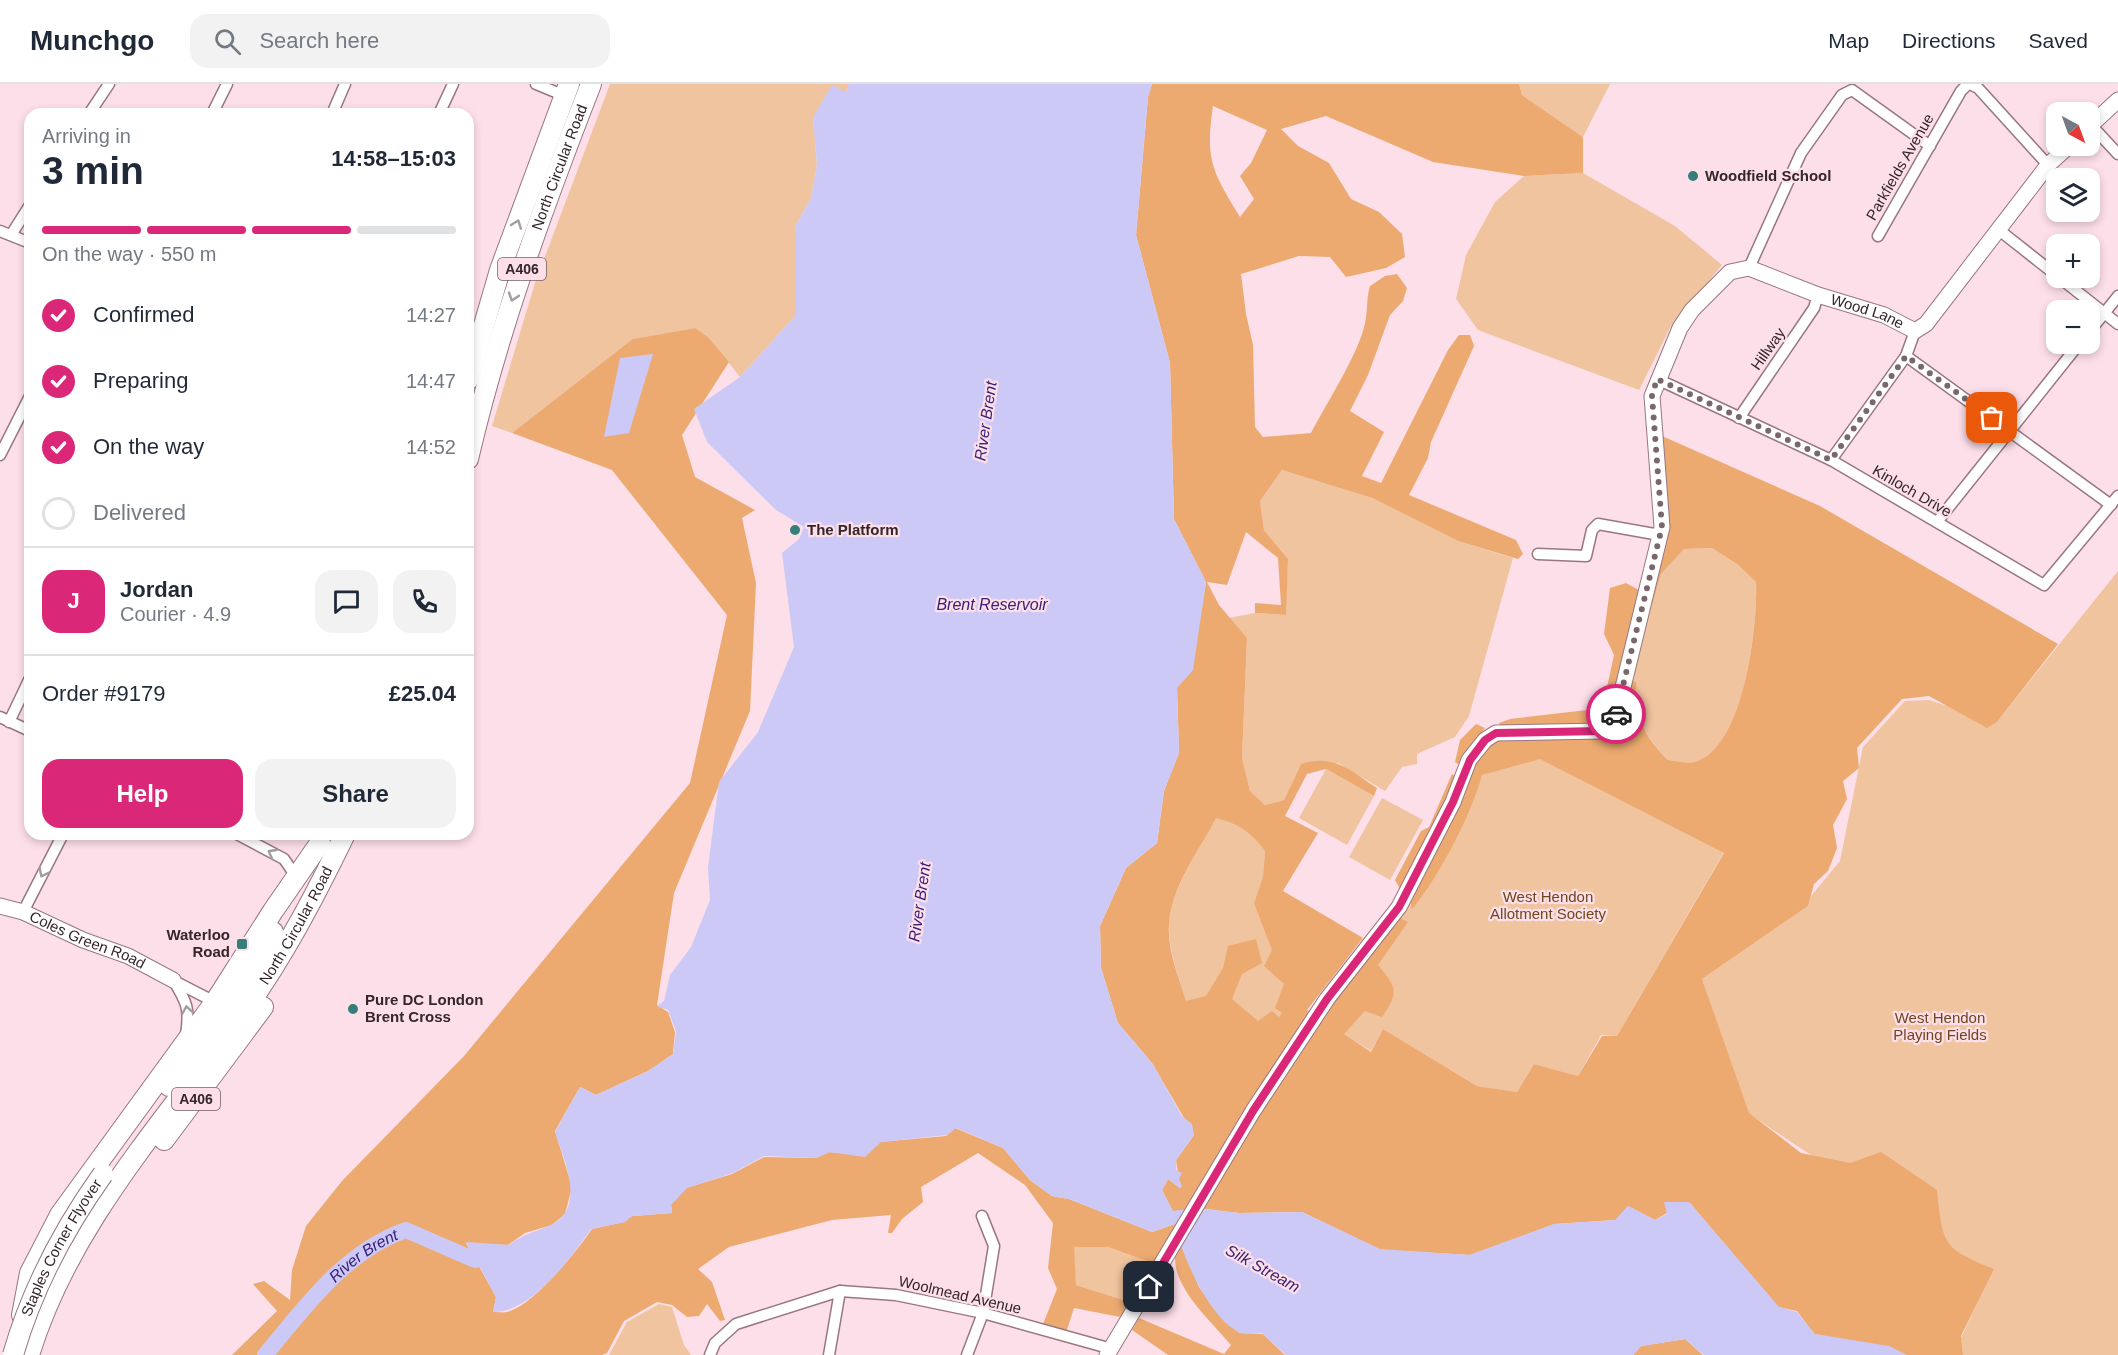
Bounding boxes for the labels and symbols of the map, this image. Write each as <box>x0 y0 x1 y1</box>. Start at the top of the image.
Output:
street label: North Circular Road <box>528 102 590 232</box>
north arrow <box>2046 102 2100 156</box>
street label: Parkfields Avenue <box>1862 111 1937 223</box>
place label: Woodfield School <box>1705 167 1831 184</box>
marker: Woodfield School <box>1686 169 1700 183</box>
one-way arrow <box>509 220 522 230</box>
road number: A406 <box>498 258 546 280</box>
street label: Wood Lane <box>1829 290 1907 332</box>
one-way arrow <box>508 291 520 302</box>
street label: Hillway <box>1747 324 1788 373</box>
water label: River Brent <box>972 380 1000 462</box>
pin <box>1966 392 2017 443</box>
street label: Kinloch Drive <box>1870 461 1955 520</box>
place label: The Platform <box>807 521 899 538</box>
marker: The Platform <box>788 523 802 537</box>
water label: Brent Reservoir <box>936 596 1048 613</box>
courier <box>1586 684 1646 744</box>
one-way arrow <box>268 849 279 860</box>
water label: River Brent <box>906 861 934 943</box>
street label: North Circular Road <box>256 864 336 987</box>
one-way arrow <box>39 867 50 877</box>
park label: West Hendon Allotment Society <box>1490 888 1606 922</box>
street label: Coles Green Road <box>27 907 148 972</box>
place label: Waterloo Road <box>166 926 230 960</box>
marker: Waterloo Road <box>235 937 249 951</box>
place label: Pure DC London Brent Cross <box>365 991 483 1025</box>
marker: Pure DC London Brent Cross <box>346 1002 360 1016</box>
one-way arrow <box>181 1005 193 1015</box>
park label: West Hendon Playing Fields <box>1893 1009 1987 1043</box>
road number: A406 <box>172 1088 220 1110</box>
street label: Staples Corner Flyover <box>18 1176 105 1319</box>
water label: River Brent <box>326 1226 401 1285</box>
water label: Silk Stream <box>1223 1241 1303 1296</box>
pin <box>1123 1261 1174 1312</box>
street label: Woolmead Avenue <box>897 1272 1023 1317</box>

